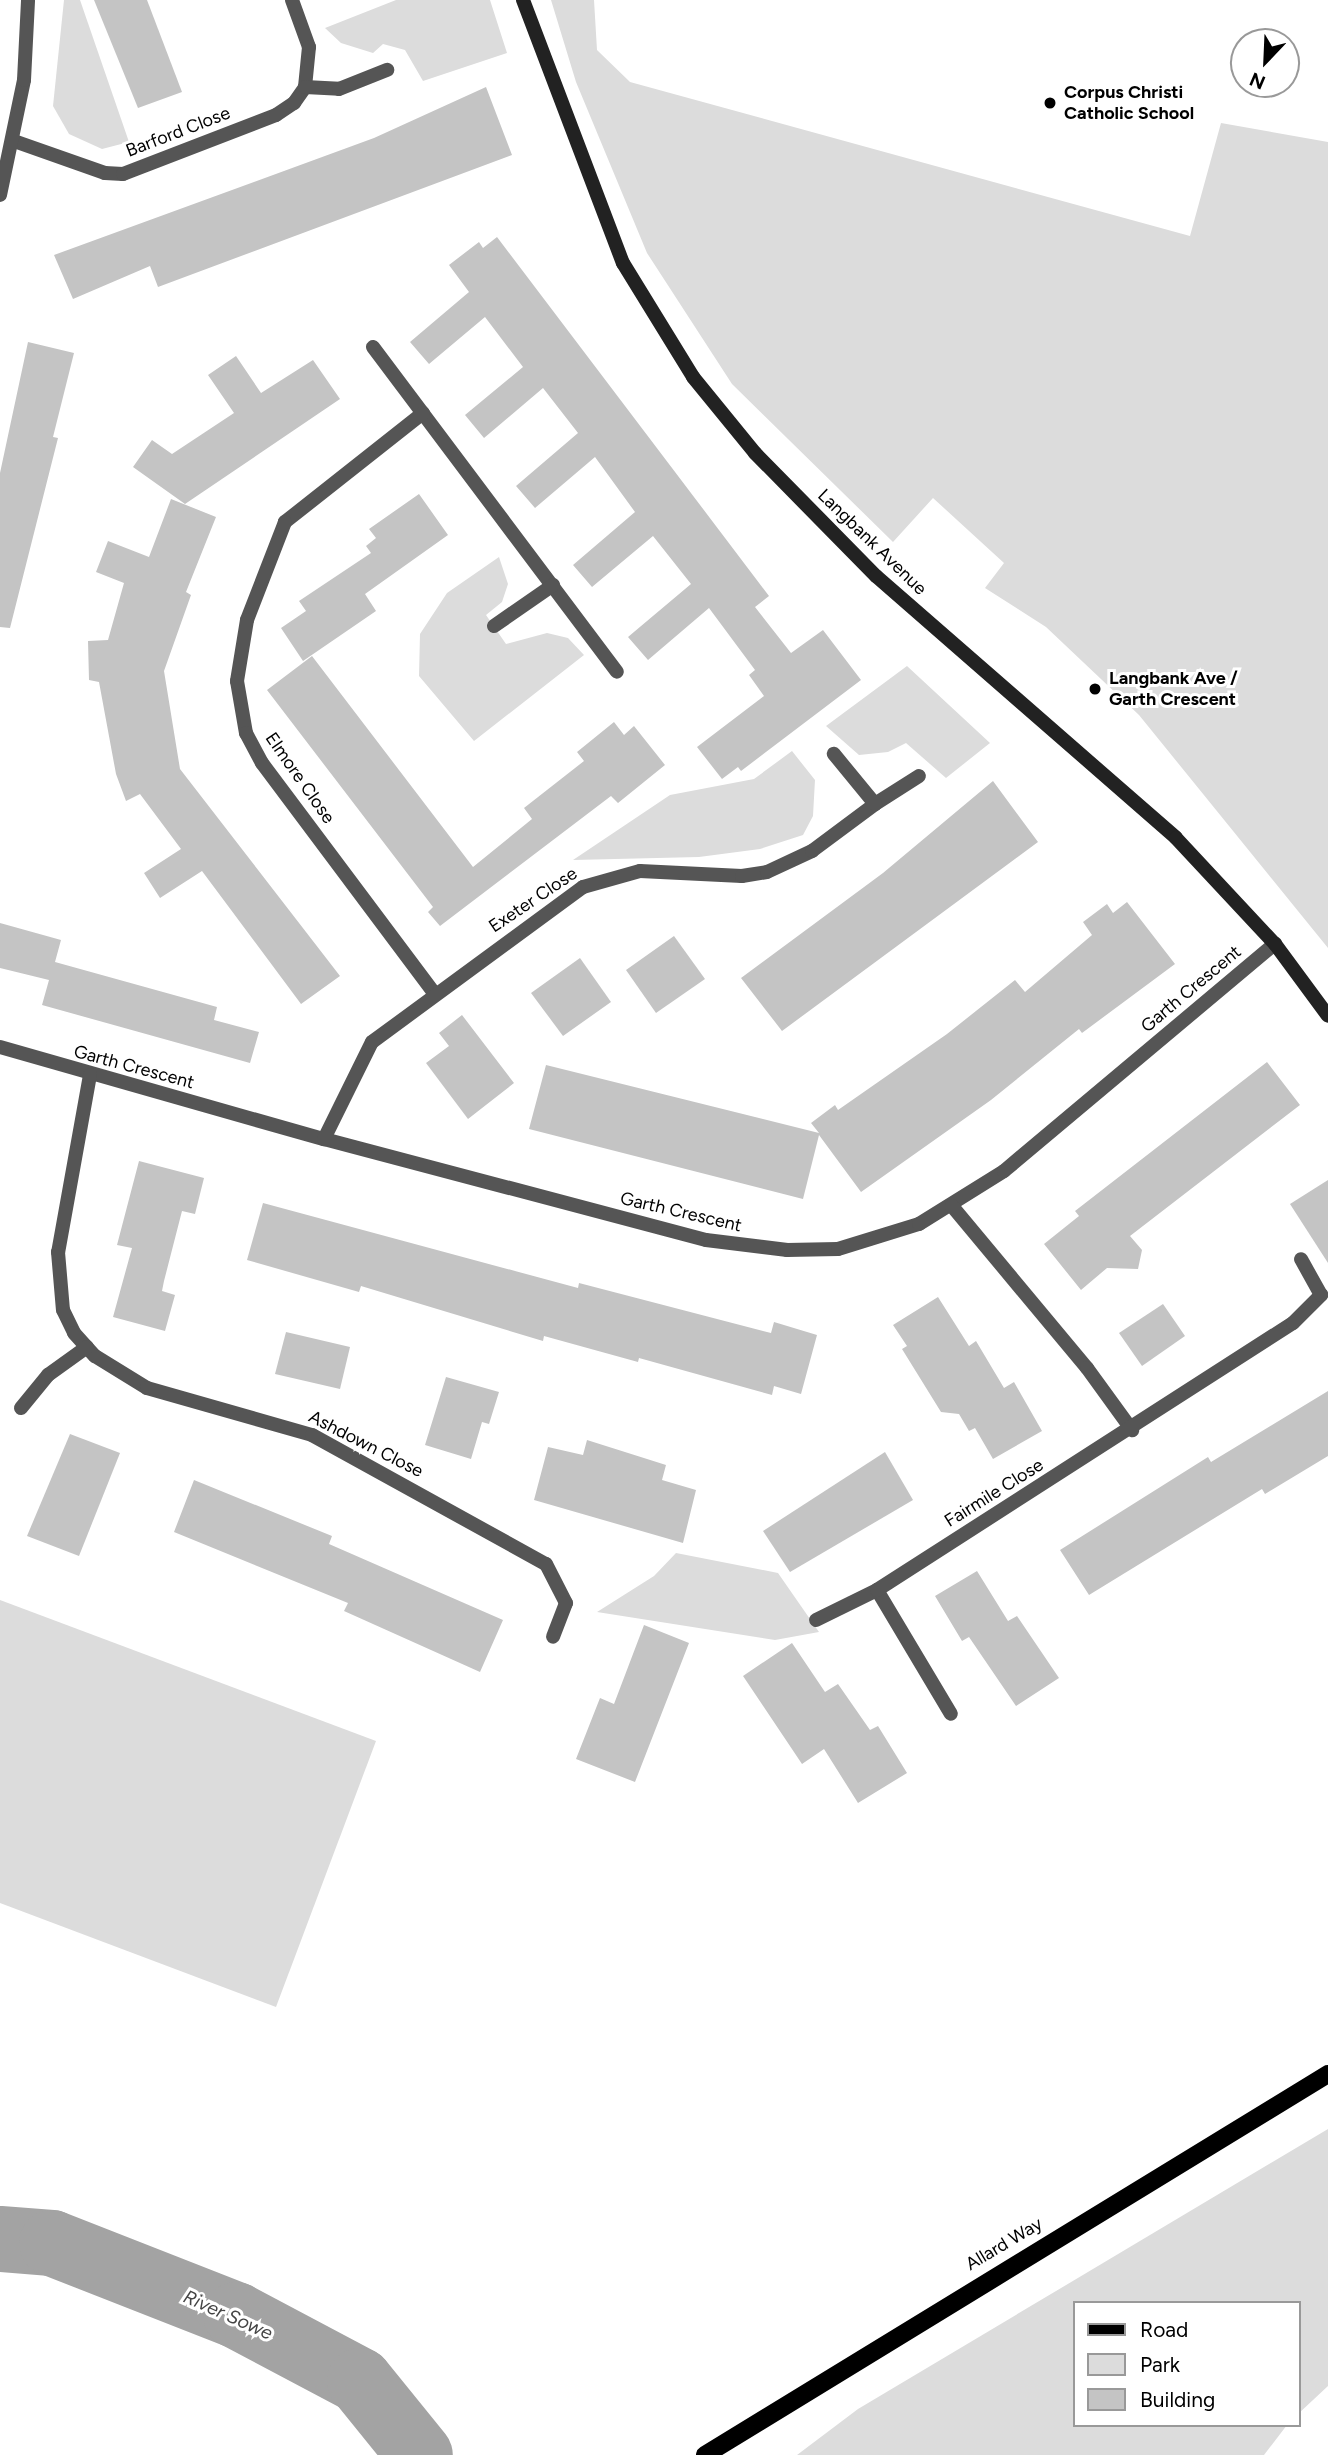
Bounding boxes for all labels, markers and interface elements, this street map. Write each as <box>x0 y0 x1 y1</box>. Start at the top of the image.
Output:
north arrow <box>1230 28 1300 98</box>
text: N <box>1246 67 1269 94</box>
place label: Corpus Christi Catholic School <box>1064 82 1194 124</box>
marker: Corpus Christi Catholic School <box>1042 95 1058 111</box>
street label: Barford Close <box>123 102 233 162</box>
street label: Langbank Avenue <box>813 485 931 599</box>
place label: Langbank Ave / Garth Crescent <box>1109 668 1238 710</box>
marker: Langbank Ave / Garth Crescent <box>1087 681 1103 697</box>
street label: Elmore Close <box>261 728 339 828</box>
street label: Exeter Close <box>485 863 581 937</box>
street label: Garth Crescent <box>1137 941 1245 1037</box>
street label: Garth Crescent <box>71 1041 197 1093</box>
street label: Garth Crescent <box>618 1188 744 1236</box>
street label: Ashdown Close <box>305 1406 427 1482</box>
street label: Fairmile Close <box>941 1454 1047 1532</box>
street label: Allard Way <box>962 2213 1046 2275</box>
water label: River Sowe <box>180 2285 276 2345</box>
legend <box>1072 2301 1300 2427</box>
text: Road <box>1140 2317 1188 2342</box>
text: Park <box>1140 2352 1180 2377</box>
text: Building <box>1140 2387 1215 2412</box>

